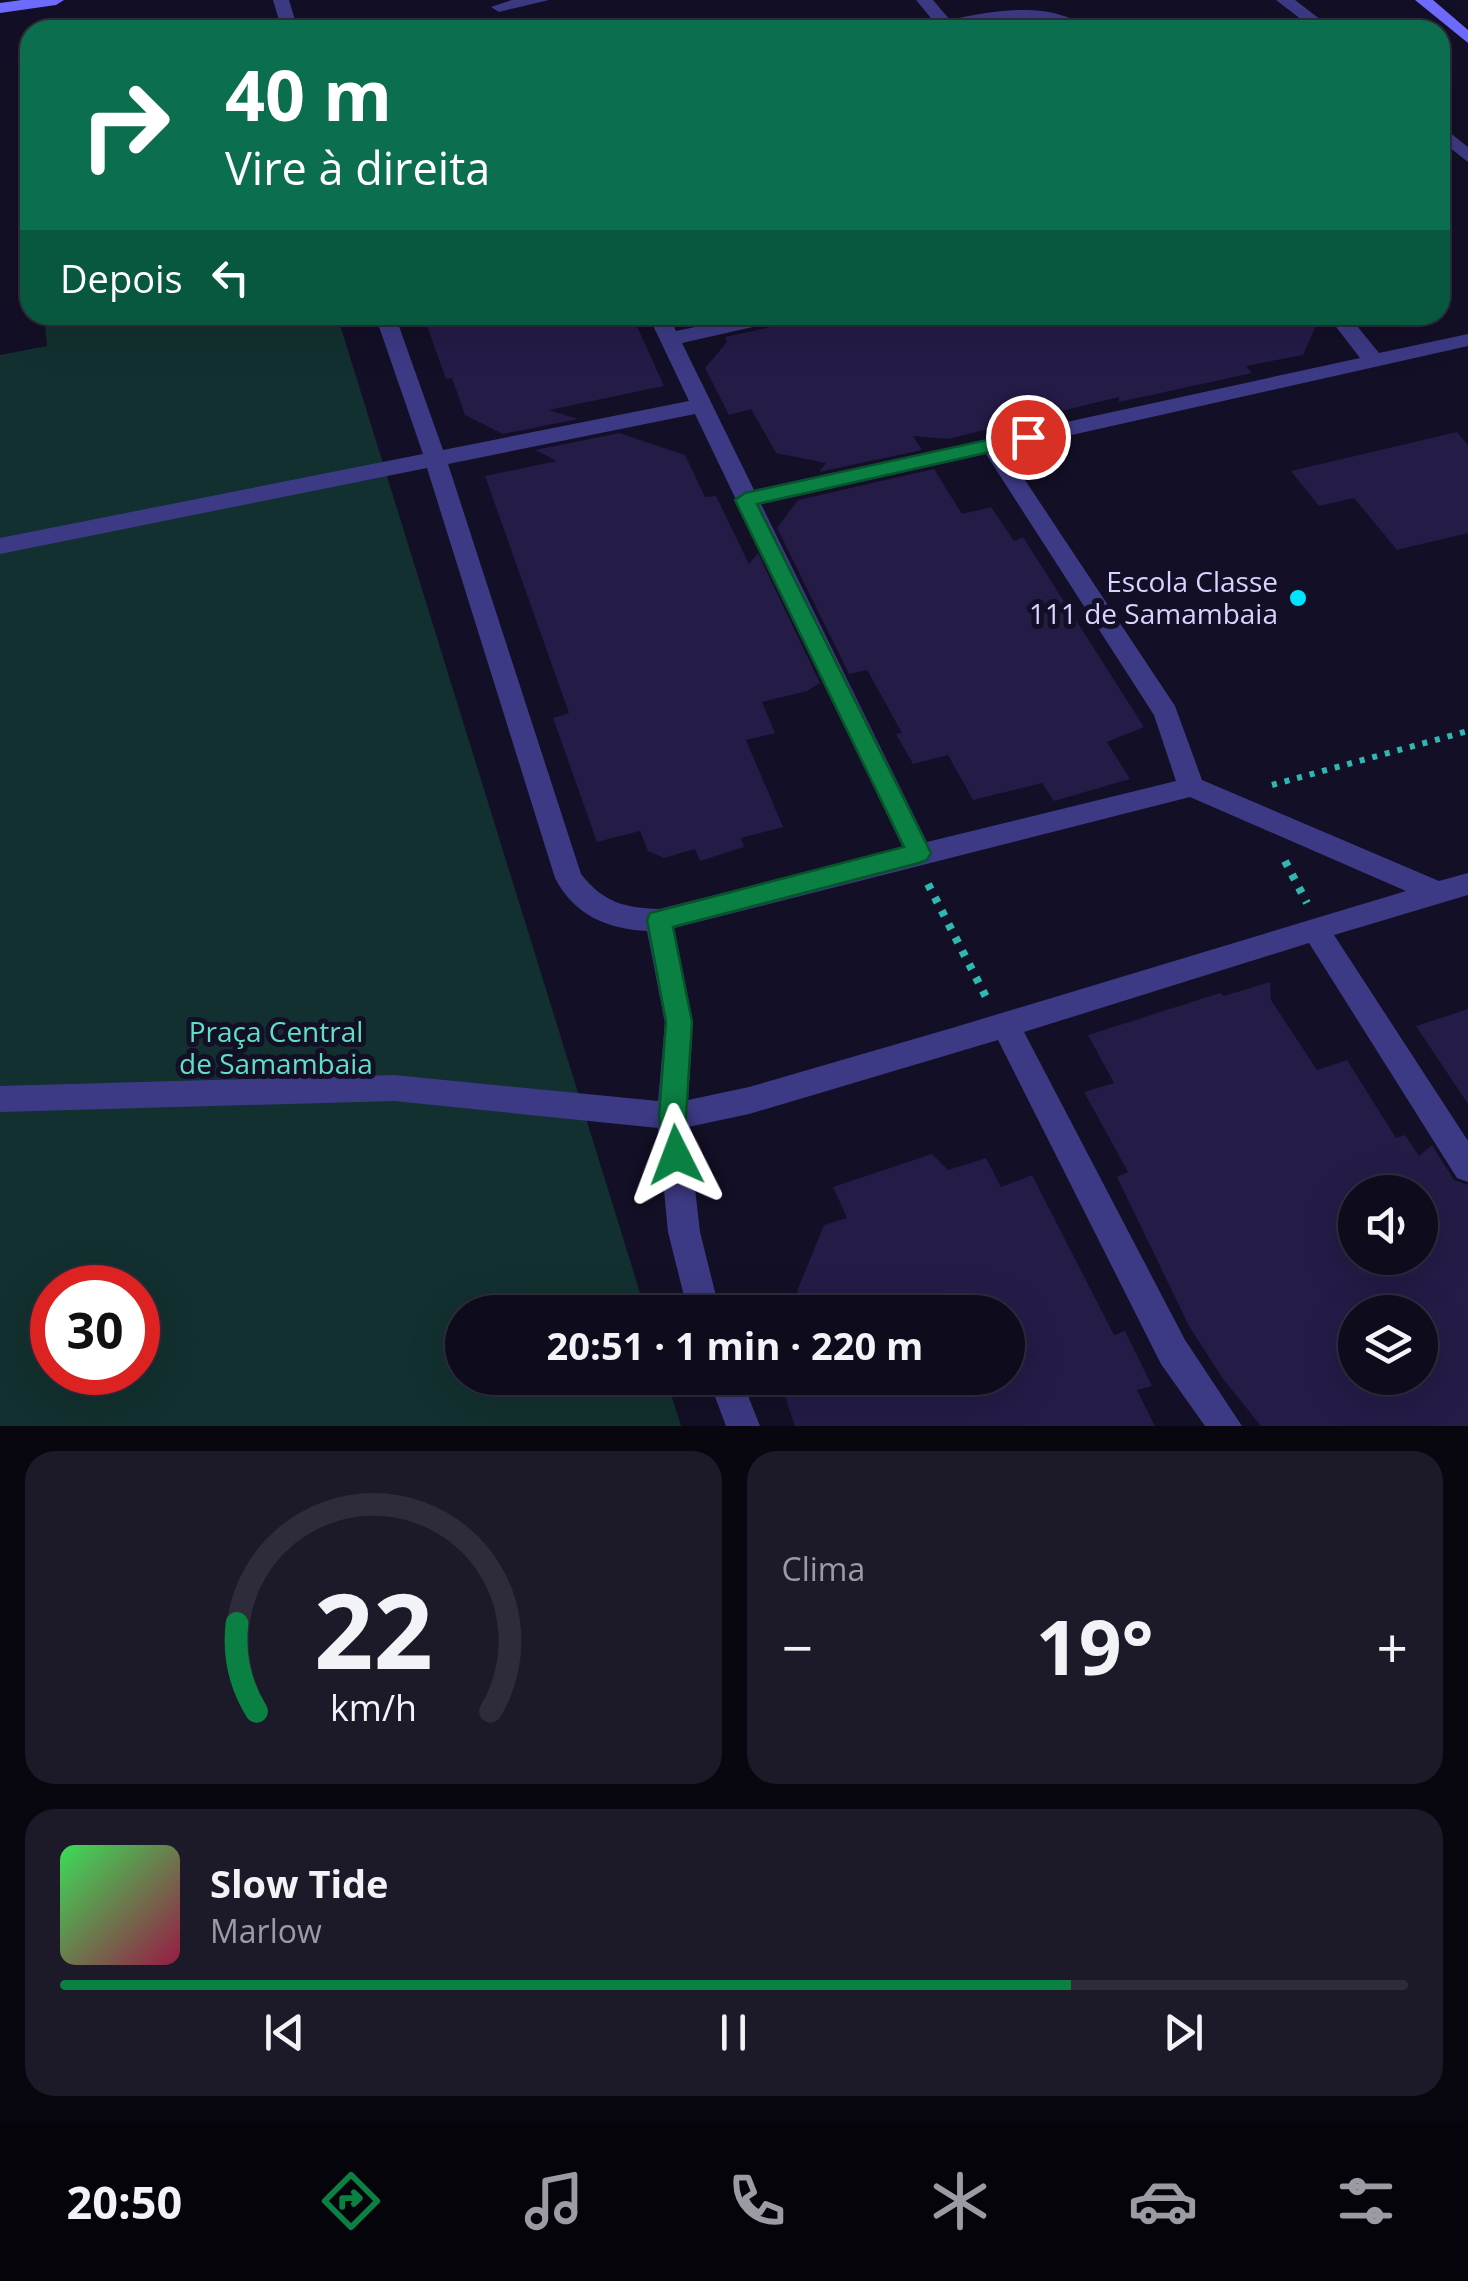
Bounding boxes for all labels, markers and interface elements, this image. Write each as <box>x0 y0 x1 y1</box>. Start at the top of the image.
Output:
text: 40 m <box>225 46 392 142</box>
icon: right <box>60 60 190 190</box>
text: Vire à direita <box>225 137 490 198</box>
icon: left <box>203 250 258 305</box>
text: Depois <box>60 252 183 304</box>
pin <box>986 395 1071 480</box>
icon: arrive <box>1001 410 1056 465</box>
place label: Escola Classe 111 de Samambaia <box>1029 562 1278 632</box>
marker: Escola Classe 111 de Samambaia <box>1287 587 1309 609</box>
park label: Praça Central de Samambaia <box>179 1012 373 1082</box>
position arrow <box>624 1103 728 1207</box>
map controls <box>1338 1175 1438 1395</box>
button: sound <box>1338 1175 1438 1275</box>
speed limit sign: 30 <box>30 1265 160 1395</box>
button: layers <box>1338 1295 1438 1395</box>
text: 20:51 · 1 min · 220 m <box>547 1319 923 1371</box>
text: Clima <box>782 1547 865 1590</box>
text: 22 <box>314 1558 433 1699</box>
text: 19° <box>1036 1595 1154 1697</box>
text: − <box>782 1609 813 1684</box>
text: + <box>1377 1609 1408 1684</box>
text: km/h <box>330 1683 417 1731</box>
text: Slow Tide <box>210 1857 389 1909</box>
text: Marlow <box>210 1909 322 1952</box>
icon: previous <box>257 2005 312 2060</box>
icon: pause <box>706 2005 761 2060</box>
icon: next <box>1156 2005 1211 2060</box>
icon: directions <box>316 2166 386 2236</box>
icon: music <box>519 2166 589 2236</box>
icon: phone <box>722 2166 792 2236</box>
icon: climate <box>925 2166 995 2236</box>
icon: car <box>1128 2166 1198 2236</box>
icon: filters <box>1331 2166 1401 2236</box>
text: 20:50 <box>67 2171 182 2232</box>

